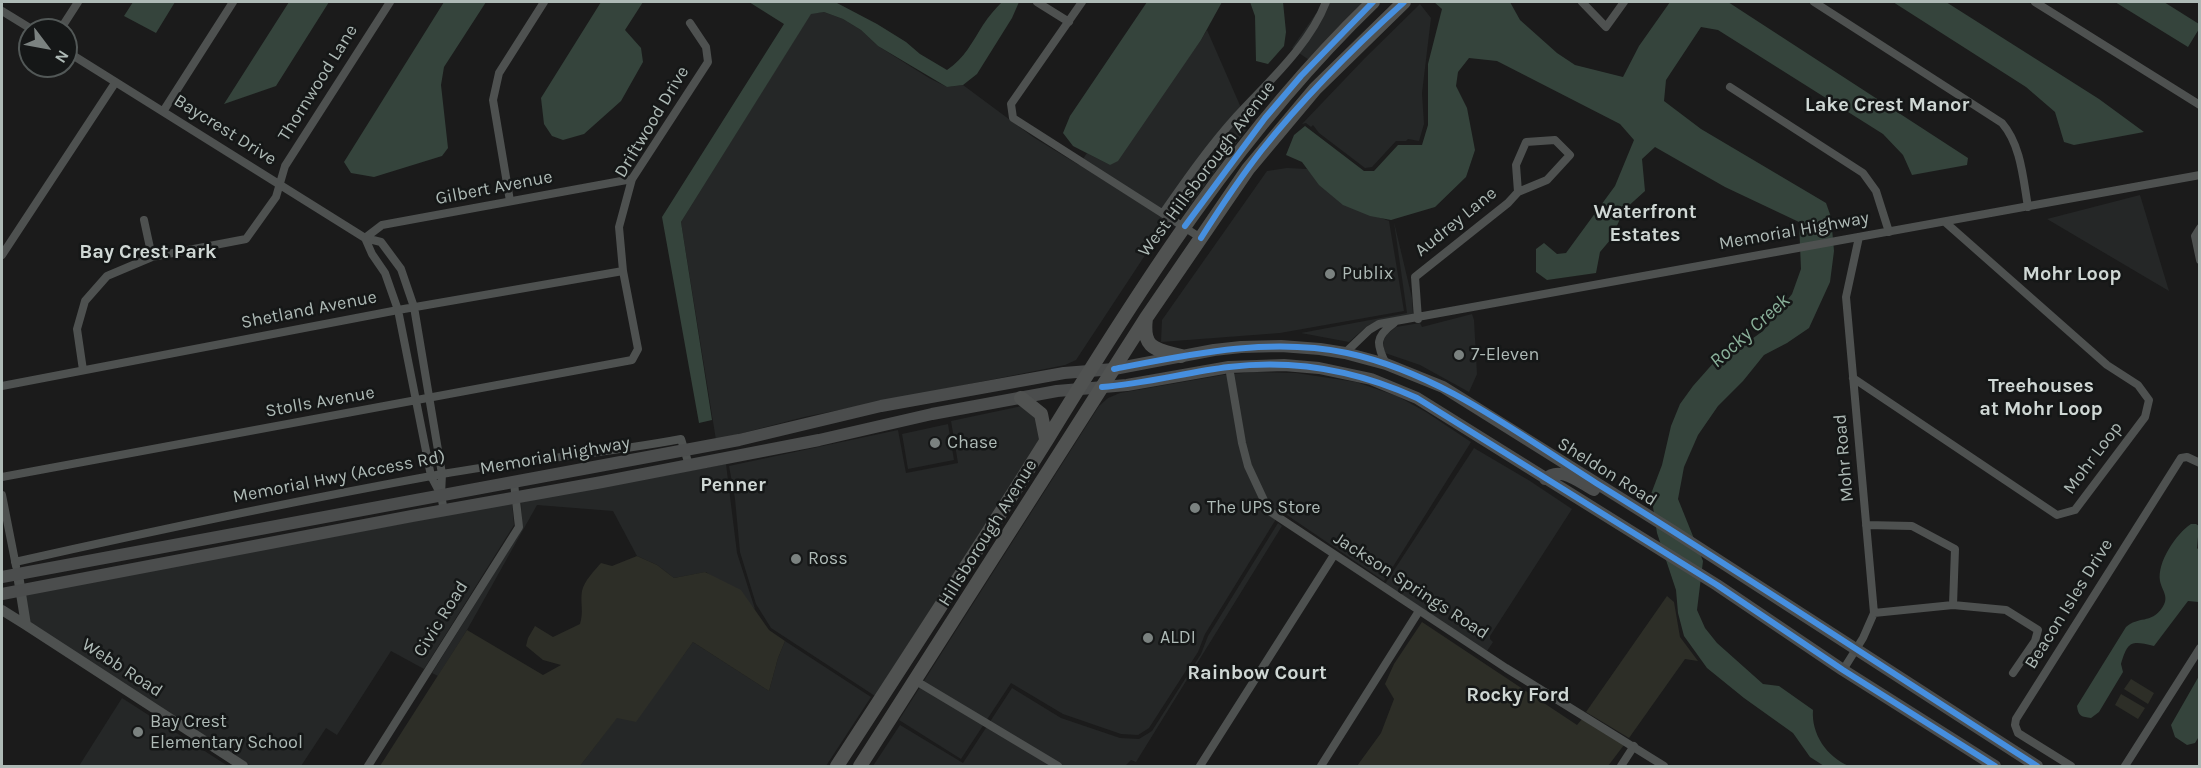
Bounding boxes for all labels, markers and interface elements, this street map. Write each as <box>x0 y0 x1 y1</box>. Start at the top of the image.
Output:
north arrow <box>18 18 78 78</box>
street label: Thornwood Lane <box>274 21 362 145</box>
text: N <box>51 47 73 67</box>
street label: Driftwood Drive <box>610 62 694 182</box>
street label: West Hillsborough Avenue <box>1134 77 1280 261</box>
street label: Baycrest Drive <box>170 90 280 170</box>
district label: Lake Crest Manor <box>1805 93 1969 117</box>
street label: Gilbert Avenue <box>434 166 554 210</box>
street label: Audrey Lane <box>1411 183 1501 261</box>
district label: Waterfront Estates <box>1593 200 1697 247</box>
street label: Memorial Highway <box>1717 207 1871 255</box>
district label: Bay Crest Park <box>79 240 217 264</box>
district label: Mohr Loop <box>2023 262 2121 286</box>
place label: Publix <box>1342 263 1393 285</box>
marker: Publix <box>1323 267 1337 281</box>
street label: Shetland Avenue <box>239 286 379 334</box>
water label: Rocky Creek <box>1705 289 1795 373</box>
place label: 7-Eleven <box>1471 344 1539 366</box>
marker: 7-Eleven <box>1452 348 1466 362</box>
district label: Treehouses at Mohr Loop <box>1979 374 2103 421</box>
street label: Stolls Avenue <box>264 382 376 422</box>
street label: Mohr Road <box>1829 413 1859 503</box>
street label: Mohr Loop <box>2059 417 2127 499</box>
street label: Memorial Highway <box>478 432 632 480</box>
place label: Chase <box>947 432 998 454</box>
street label: Sheldon Road <box>1553 433 1661 511</box>
marker: Chase <box>928 436 942 450</box>
street label: Memorial Hwy (Access Rd) <box>231 446 447 508</box>
street label: Hillsborough Avenue <box>934 456 1042 610</box>
district label: Penner <box>700 473 766 497</box>
place label: The UPS Store <box>1207 497 1320 519</box>
marker: The UPS Store <box>1188 501 1202 515</box>
street label: Jackson Springs Road <box>1329 528 1493 644</box>
street label: Beacon Isles Drive <box>2020 535 2118 673</box>
place label: Ross <box>808 548 848 570</box>
marker: Ross <box>789 552 803 566</box>
street label: Civic Road <box>409 577 473 661</box>
place label: ALDI <box>1160 627 1196 649</box>
marker: ALDI <box>1141 631 1155 645</box>
street label: Webb Road <box>78 634 166 702</box>
district label: Rainbow Court <box>1187 661 1327 685</box>
district label: Rocky Ford <box>1466 683 1570 707</box>
place label: Bay Crest Elementary School <box>150 711 303 754</box>
marker: Bay Crest Elementary School <box>131 725 145 739</box>

